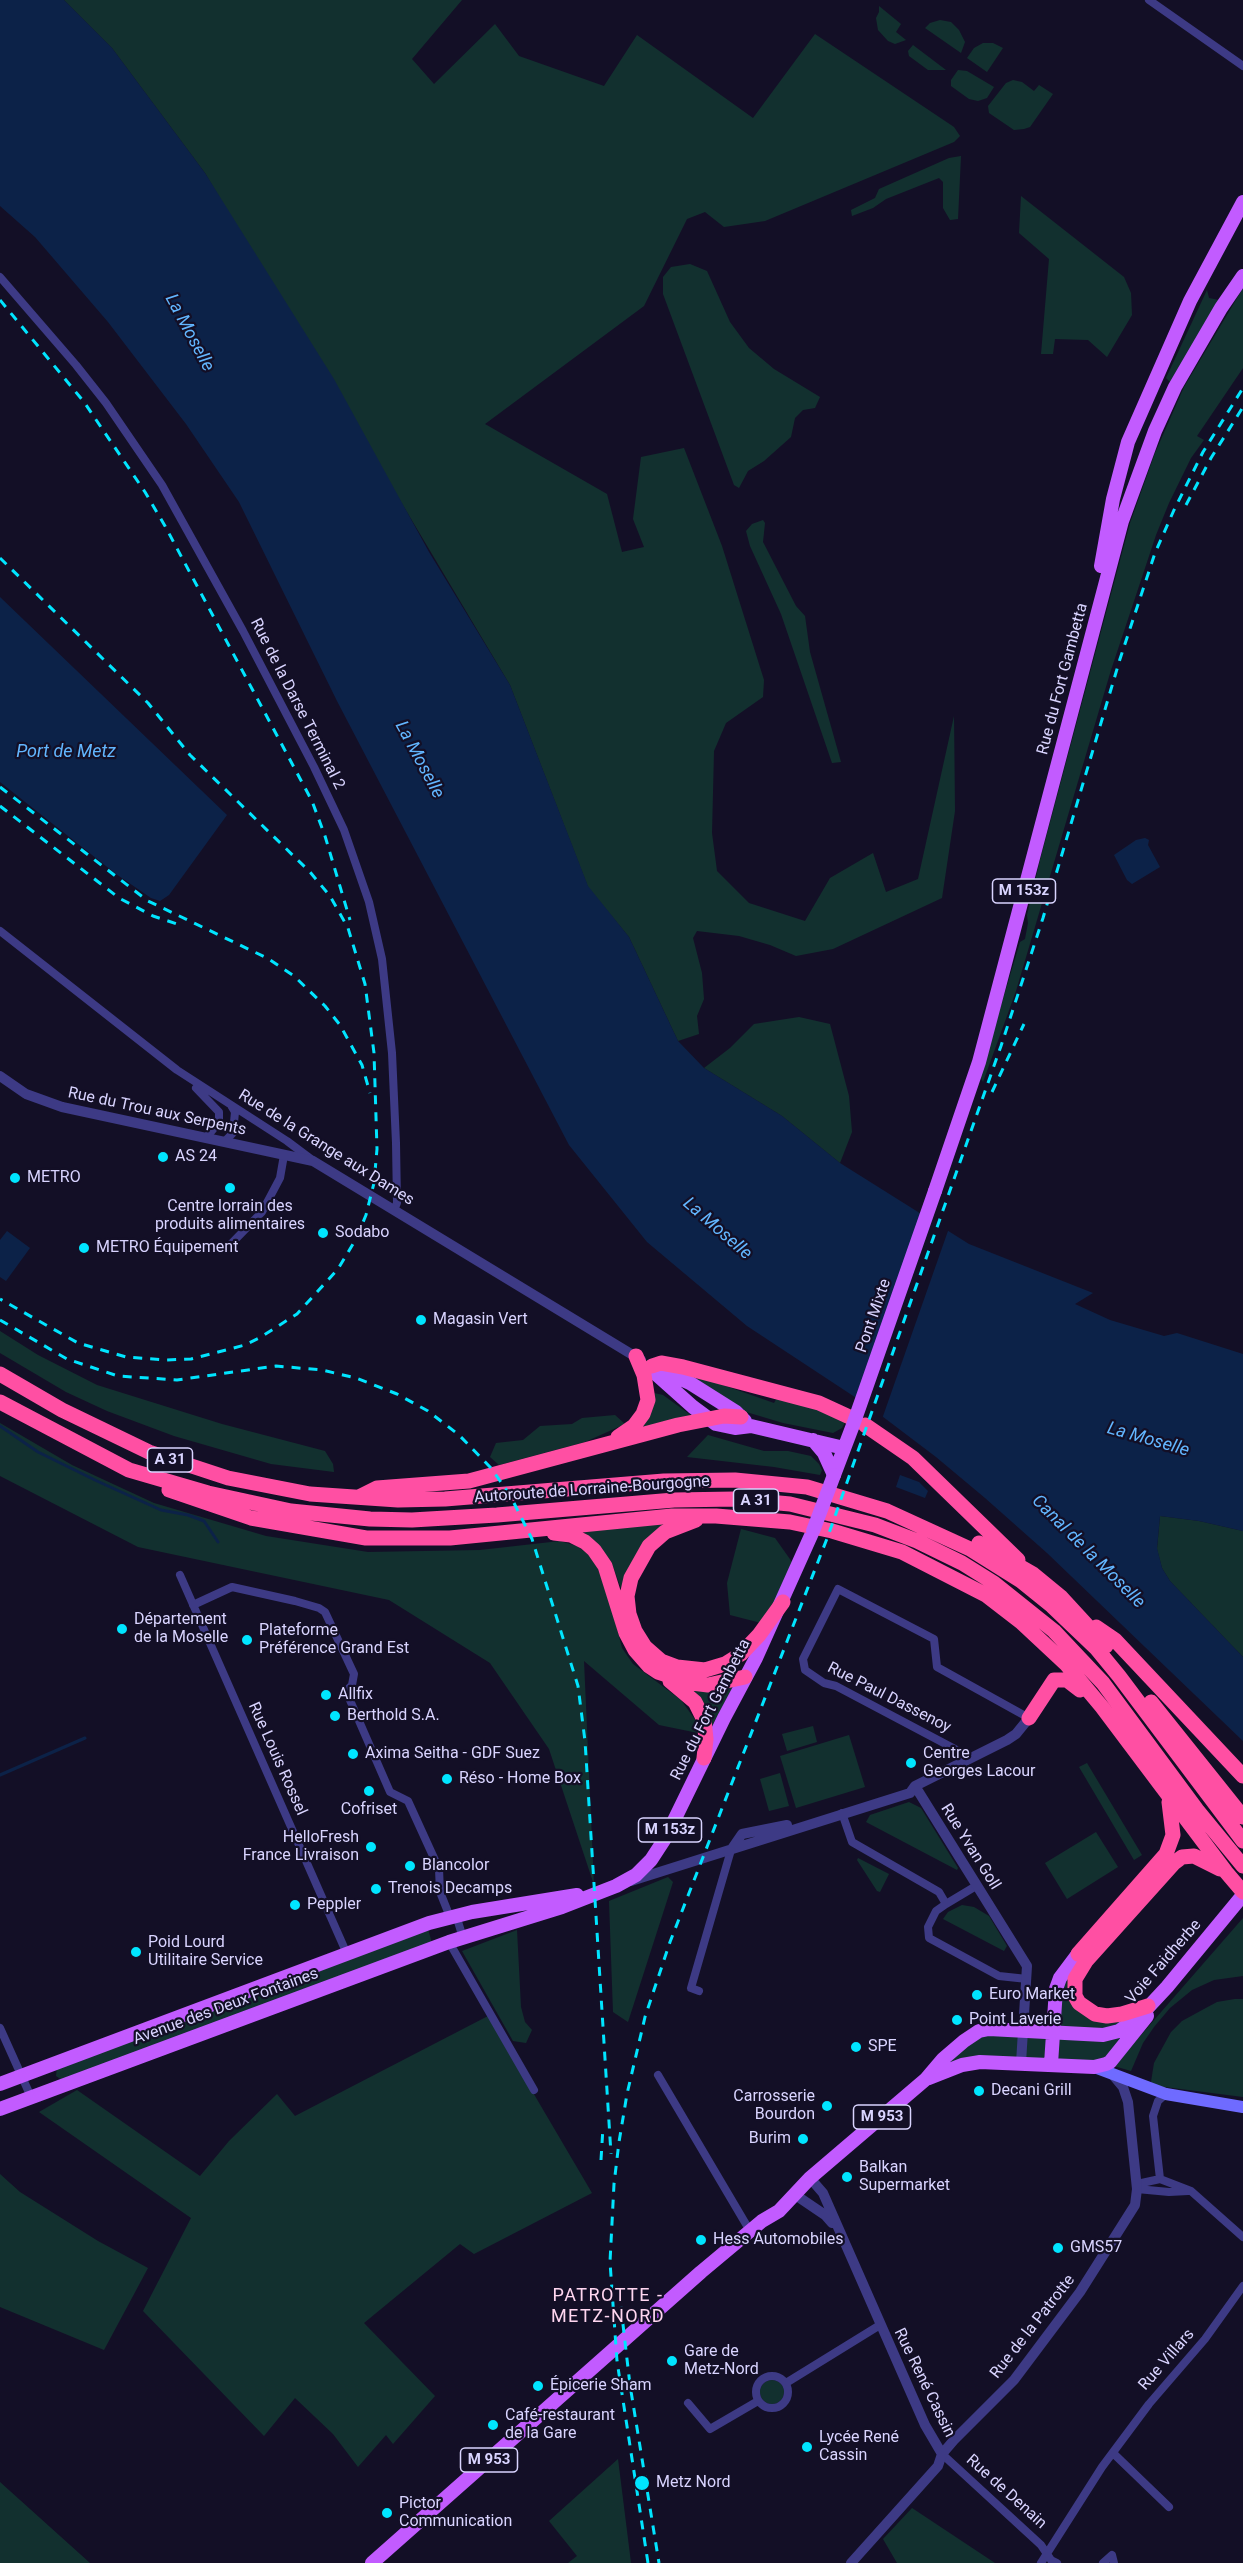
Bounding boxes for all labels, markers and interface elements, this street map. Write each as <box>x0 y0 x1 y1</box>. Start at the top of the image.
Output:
water label: La Moselle <box>160 291 218 375</box>
street label: Rue du Fort Gambetta <box>1034 601 1092 757</box>
street label: Rue de la Darse Terminal 2 <box>245 615 349 793</box>
water label: La Moselle <box>390 718 448 802</box>
water label: Port de Metz <box>16 741 116 763</box>
road number: M 153z <box>992 879 1056 903</box>
street label: Rue du Trou aux Serpents <box>66 1084 248 1140</box>
street label: Rue de la Grange aux Dames <box>235 1086 417 1210</box>
place label: AS 24 <box>175 1147 217 1167</box>
marker: AS 24 <box>156 1150 170 1164</box>
place label: METRO <box>27 1168 81 1188</box>
marker: METRO <box>8 1171 22 1185</box>
marker: Centre lorrain des produits alimentaires <box>223 1181 237 1195</box>
water label: La Moselle <box>678 1193 756 1265</box>
place label: Centre lorrain des produits alimentaires <box>155 1197 305 1235</box>
place label: Sodabo <box>335 1223 389 1243</box>
marker: Sodabo <box>316 1226 330 1240</box>
place label: METRO Équipement <box>96 1238 238 1258</box>
marker: METRO Équipement <box>77 1241 91 1255</box>
street label: Pont Mixte <box>852 1277 896 1355</box>
place label: Magasin Vert <box>433 1310 528 1330</box>
marker: Magasin Vert <box>414 1313 428 1327</box>
water label: La Moselle <box>1104 1418 1192 1462</box>
road number: A 31 <box>148 1448 192 1472</box>
street label: Autoroute de Lorraine-Bourgogne <box>474 1472 710 1508</box>
road number: A 31 <box>734 1489 778 1513</box>
water label: Canal de la Moselle <box>1027 1491 1149 1613</box>
place label: Département de la Moselle <box>134 1610 228 1648</box>
place label: Plateforme Préférence Grand Est <box>259 1621 409 1659</box>
marker: Département de la Moselle <box>115 1622 129 1636</box>
marker: Plateforme Préférence Grand Est <box>240 1633 254 1647</box>
street label: Rue du Fort Gambetta <box>667 1636 755 1784</box>
street label: Rue Paul Dassenoy <box>824 1659 954 1737</box>
place label: Allfix <box>338 1685 373 1705</box>
marker: Allfix <box>319 1688 333 1702</box>
street label: Rue Louis Rossel <box>243 1700 311 1818</box>
place label: Berthold S.A. <box>347 1706 440 1726</box>
marker: Berthold S.A. <box>328 1709 342 1723</box>
place label: Axima Seitha - GDF Suez <box>365 1744 540 1764</box>
place label: Centre Georges Lacour <box>923 1744 1036 1782</box>
marker: Axima Seitha - GDF Suez <box>346 1747 360 1761</box>
marker: Centre Georges Lacour <box>904 1756 918 1770</box>
place label: Réso - Home Box <box>459 1769 581 1789</box>
marker: Réso - Home Box <box>440 1772 454 1786</box>
marker: Cofriset <box>362 1784 376 1798</box>
place label: Cofriset <box>341 1800 397 1820</box>
street label: Rue Yvan Goll <box>936 1801 1004 1893</box>
road number: M 153z <box>638 1818 702 1842</box>
place label: HelloFresh France Livraison <box>243 1828 359 1866</box>
marker: HelloFresh France Livraison <box>364 1840 378 1854</box>
place label: Blancolor <box>422 1856 489 1876</box>
marker: Blancolor <box>403 1859 417 1873</box>
place label: Trenois Decamps <box>388 1879 512 1899</box>
marker: Trenois Decamps <box>369 1882 383 1896</box>
place label: Peppler <box>307 1895 361 1915</box>
marker: Peppler <box>288 1898 302 1912</box>
street label: Voie Faidherbe <box>1122 1916 1206 2008</box>
place label: Poid Lourd Utilitaire Service <box>148 1933 263 1971</box>
marker: Poid Lourd Utilitaire Service <box>129 1945 143 1959</box>
street label: Avenue des Deux Fontaines <box>131 1964 321 2050</box>
place label: Euro Market <box>989 1985 1075 2005</box>
marker: Euro Market <box>970 1988 984 2002</box>
place label: Point Laverie <box>969 2010 1061 2030</box>
marker: Point Laverie <box>950 2013 964 2027</box>
place label: SPE <box>868 2037 897 2057</box>
marker: SPE <box>849 2040 863 2054</box>
place label: Decani Grill <box>991 2081 1072 2101</box>
marker: Decani Grill <box>972 2084 986 2098</box>
place label: Carrosserie Bourdon <box>733 2087 815 2125</box>
marker: Carrosserie Bourdon <box>820 2099 834 2113</box>
road number: M 953 <box>854 2105 910 2129</box>
place label: Burim <box>749 2129 791 2149</box>
marker: Burim <box>796 2132 810 2146</box>
place label: Balkan Supermarket <box>859 2158 950 2196</box>
marker: Balkan Supermarket <box>840 2170 854 2184</box>
place label: Hess Automobiles <box>713 2230 843 2250</box>
marker: Hess Automobiles <box>694 2233 708 2247</box>
place label: GMS57 <box>1070 2238 1122 2258</box>
marker: GMS57 <box>1051 2241 1065 2255</box>
street label: Rue de la Patrotte <box>987 2271 1079 2383</box>
district label: PATROTTE - METZ-NORD <box>551 2285 665 2328</box>
street label: Rue René Cassin <box>889 2325 959 2441</box>
street label: Rue Villars <box>1135 2325 1199 2395</box>
place label: Gare de Metz-Nord <box>684 2342 759 2380</box>
marker: Gare de Metz-Nord <box>665 2354 679 2368</box>
place label: Épicerie Sham <box>550 2376 652 2396</box>
marker: Épicerie Sham <box>531 2379 545 2393</box>
place label: Café-restaurant de la Gare <box>505 2406 615 2444</box>
marker: Café-restaurant de la Gare <box>486 2418 500 2432</box>
place label: Lycée René Cassin <box>819 2428 899 2466</box>
marker: Lycée René Cassin <box>800 2440 814 2454</box>
road number: M 953 <box>460 2448 518 2472</box>
street label: Rue de Denain <box>962 2451 1050 2533</box>
place label: Metz Nord <box>656 2473 730 2493</box>
marker: Metz Nord <box>633 2474 651 2492</box>
place label: Pictor Communication <box>399 2494 512 2532</box>
marker: Pictor Communication <box>380 2506 394 2520</box>

